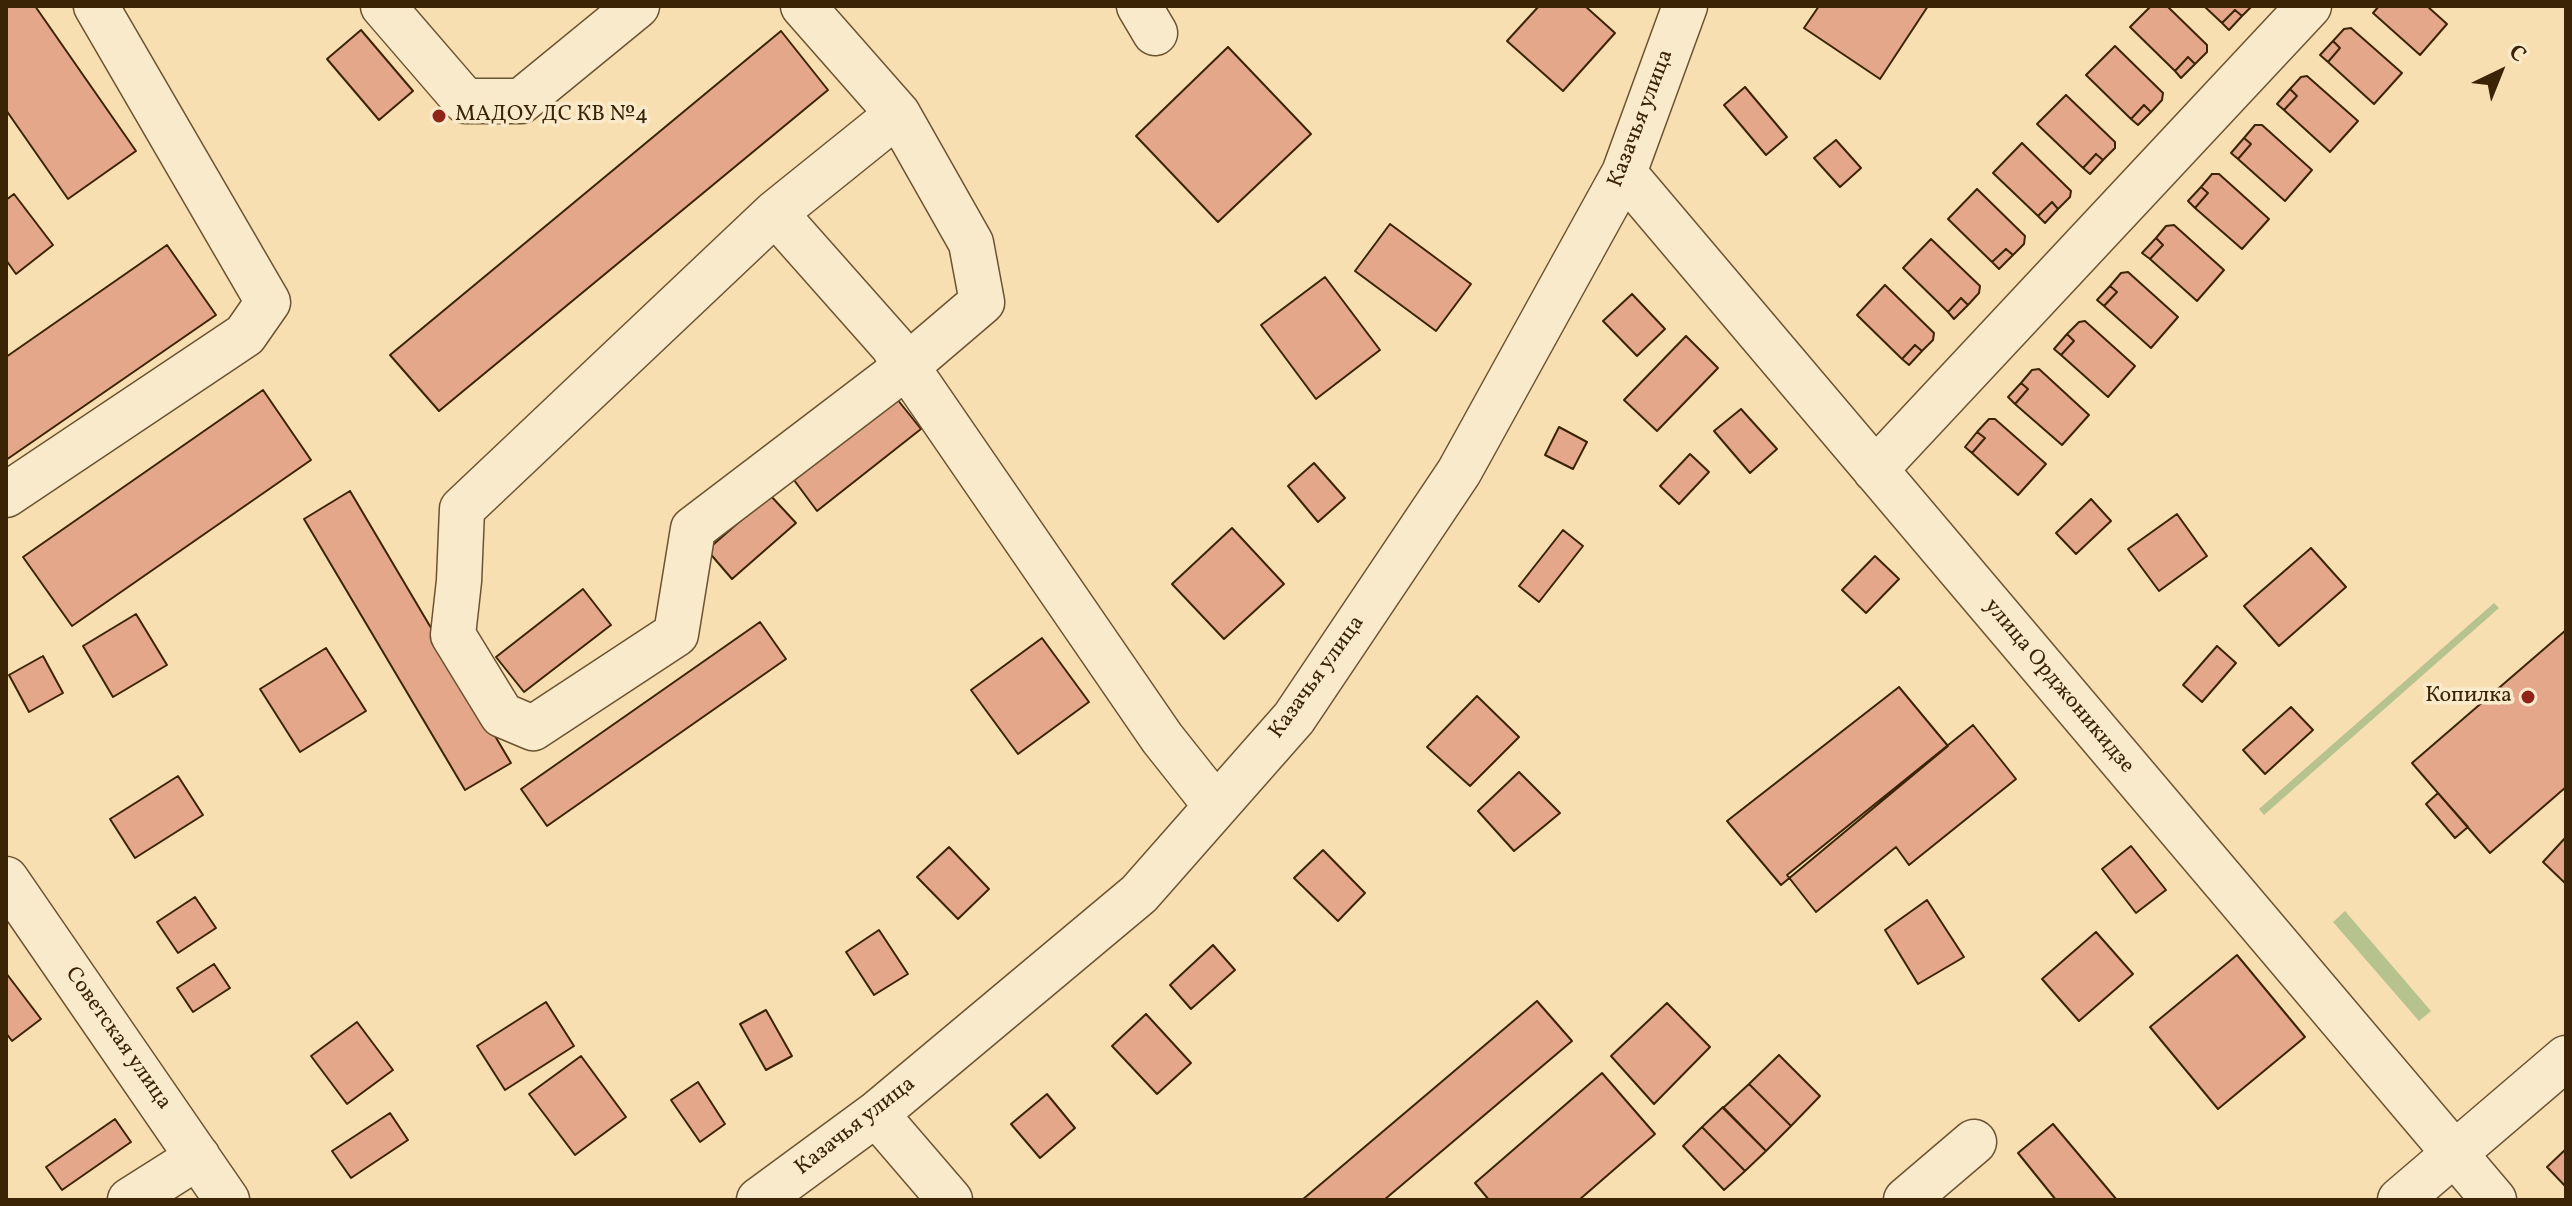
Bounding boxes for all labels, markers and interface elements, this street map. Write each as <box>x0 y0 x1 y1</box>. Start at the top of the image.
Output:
north arrow <box>2460 32 2540 112</box>
text: С <box>2501 38 2532 70</box>
street label: Казачья улица <box>1604 46 1680 192</box>
place label: МАДОУ ДС КВ №4 <box>455 103 648 129</box>
marker: МАДОУ ДС КВ №4 <box>430 107 448 125</box>
street label: улица Орджоникидзе <box>1977 594 2139 780</box>
street label: Казачья улица <box>1265 611 1371 745</box>
place label: Копилка <box>2425 684 2512 710</box>
marker: Копилка <box>2519 688 2537 706</box>
street label: Советская улица <box>58 963 176 1115</box>
street label: Казачья улица <box>791 1072 921 1182</box>

